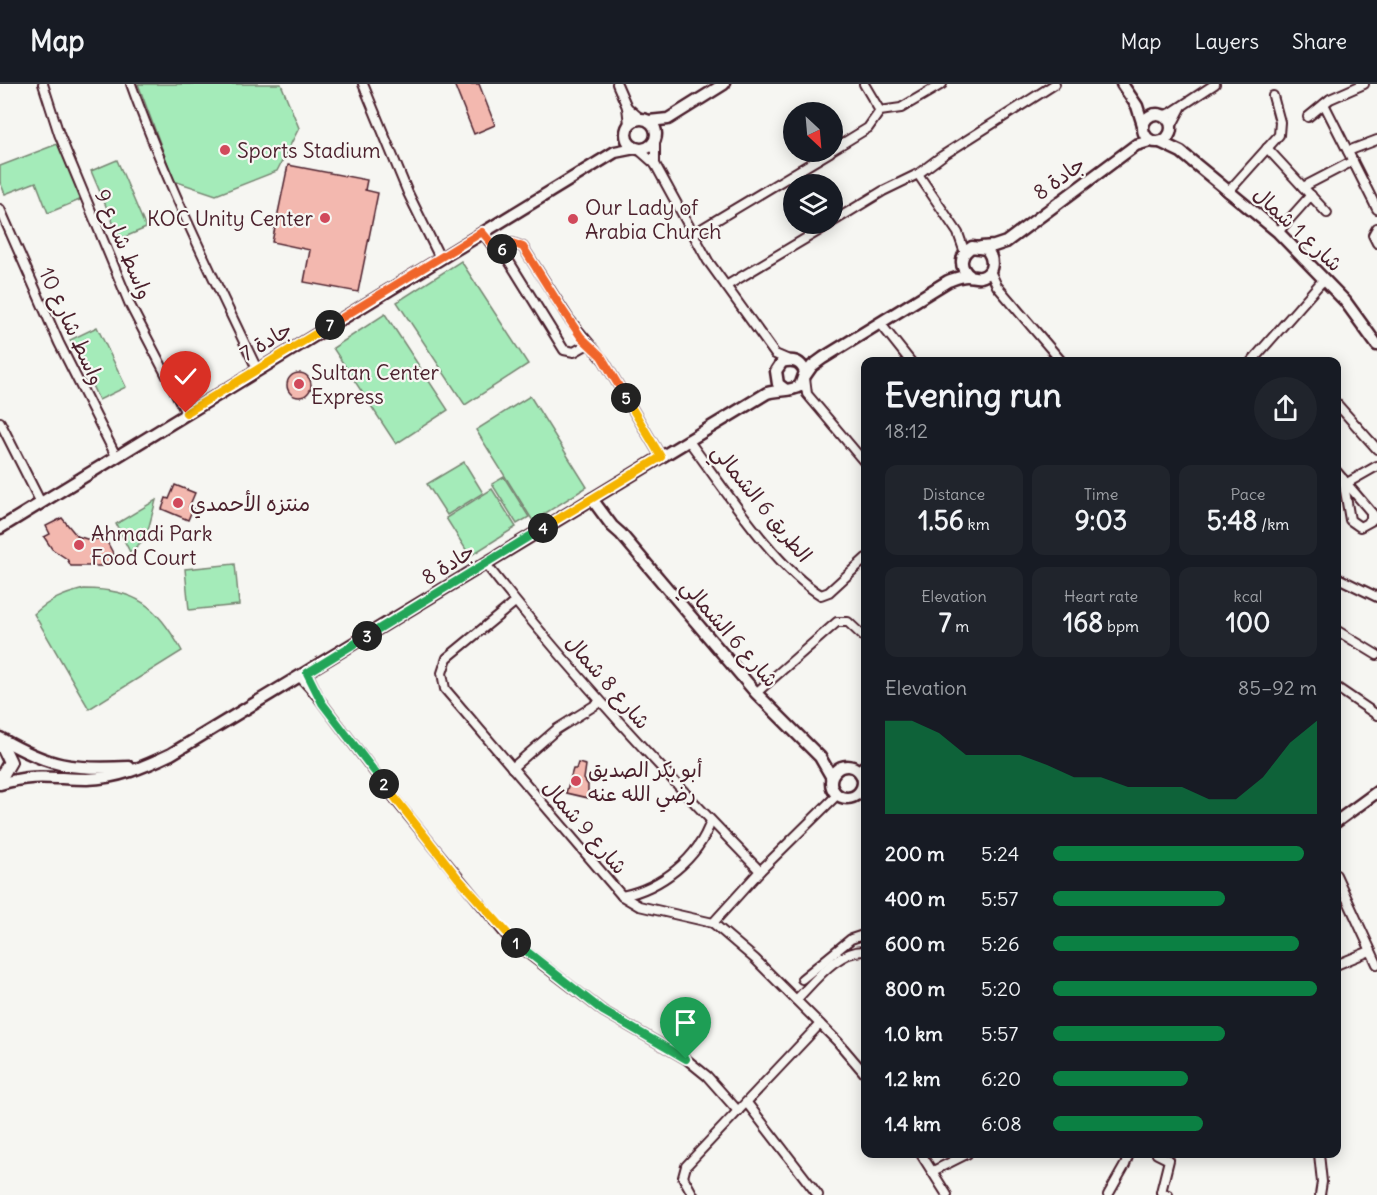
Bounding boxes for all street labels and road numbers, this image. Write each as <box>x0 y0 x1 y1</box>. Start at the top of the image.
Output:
street label: جادة 8 <box>1028 150 1090 206</box>
street label: شارع 1 شمال <box>1246 181 1348 279</box>
street label: واسط شارع 9 <box>87 185 159 304</box>
street label: واسط شارع 10 <box>31 263 111 390</box>
street label: جادة 7 <box>235 315 297 367</box>
street label: الطريق 6 الشمالي <box>701 438 818 571</box>
street label: جادة 8 <box>416 537 480 591</box>
street label: شارع 6 الشمالي <box>671 573 784 697</box>
street label: شارع 8 شمال <box>558 629 656 736</box>
street label: شارع 9 شمال <box>535 774 633 881</box>

